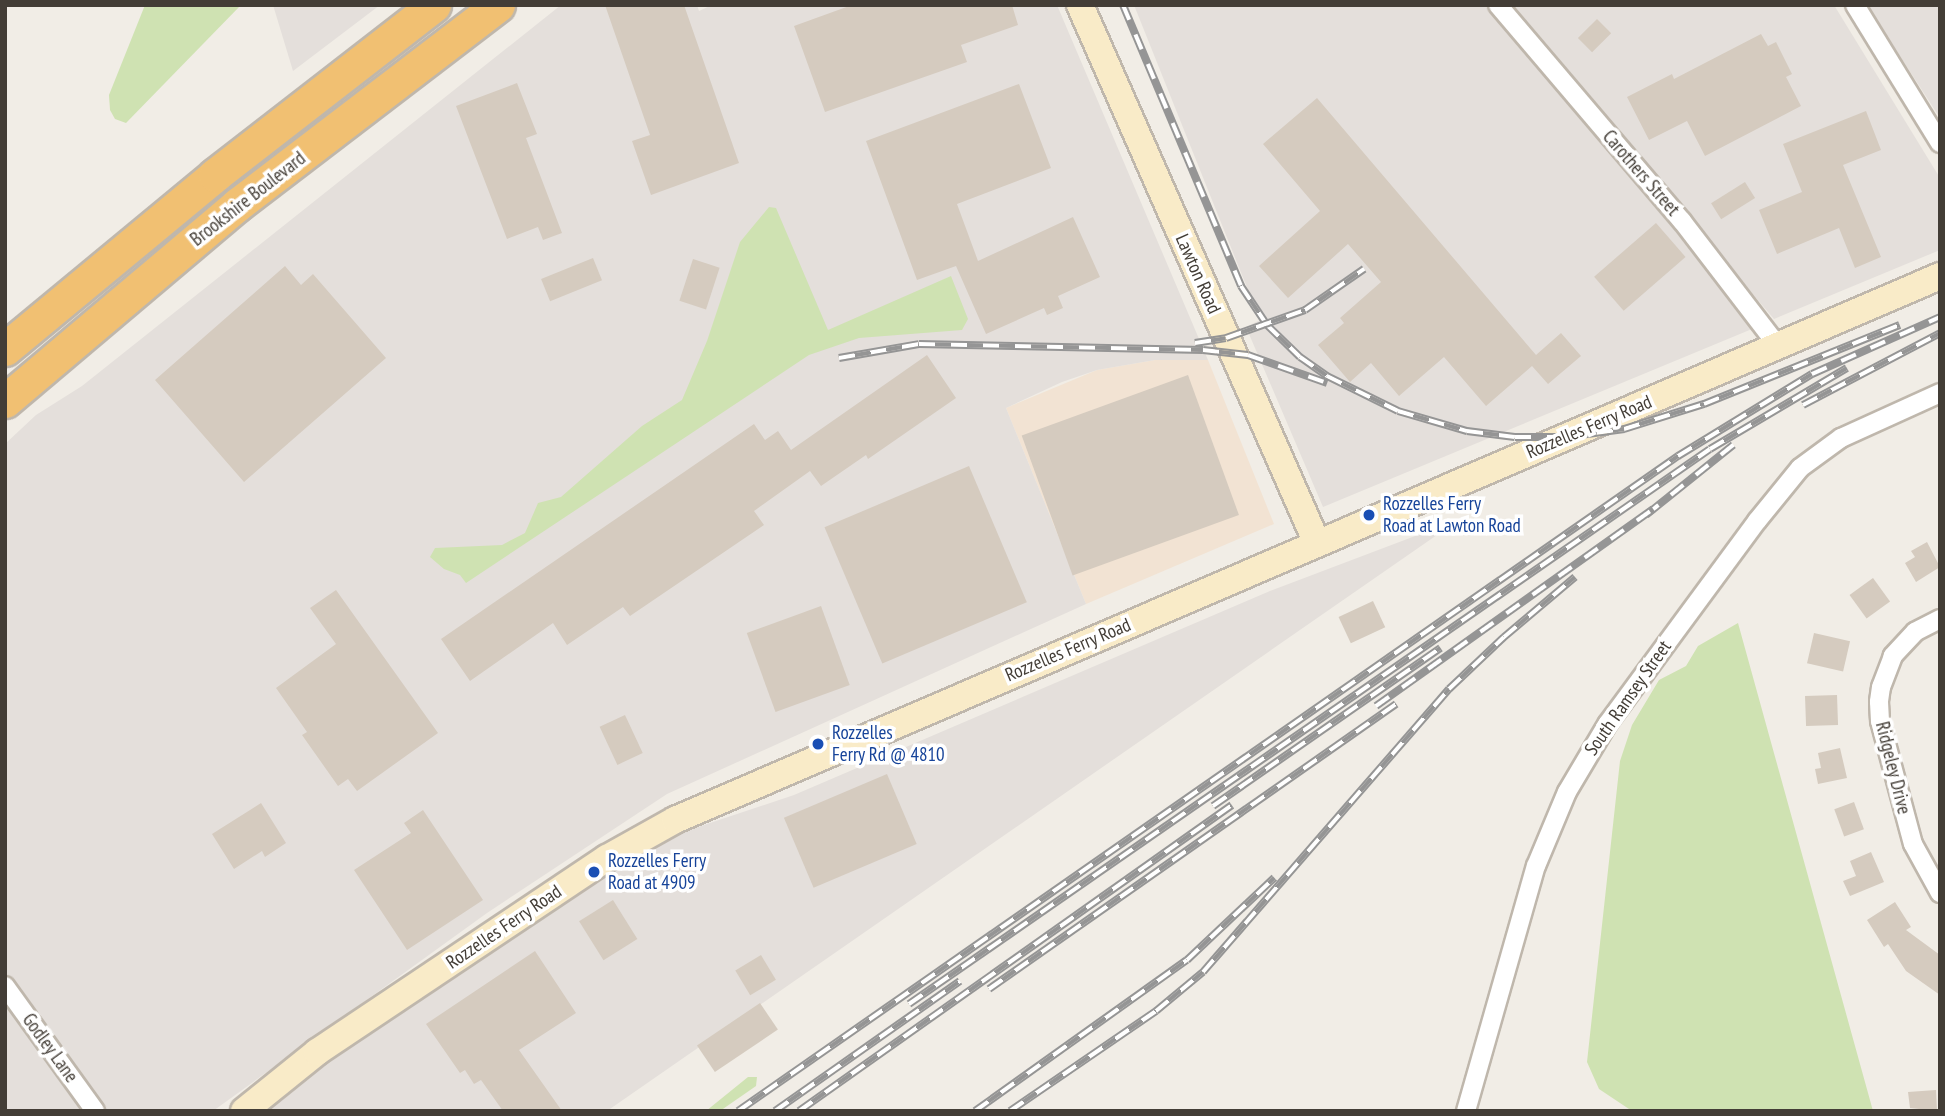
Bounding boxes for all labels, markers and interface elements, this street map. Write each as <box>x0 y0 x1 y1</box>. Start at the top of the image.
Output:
street label: Carothers Street <box>1598 126 1684 220</box>
street label: Brookshire Boulevard <box>186 147 310 251</box>
street label: Lawton Road <box>1170 231 1226 317</box>
street label: Rozzelles Ferry Road <box>1523 390 1655 464</box>
place label: Rozzelles Ferry Road at Lawton Road <box>1383 493 1521 537</box>
marker: Rozzelles Ferry Road at Lawton Road <box>1361 507 1377 523</box>
street label: Rozzelles Ferry Road <box>1002 613 1134 687</box>
street label: South Ramsey Street <box>1580 636 1676 760</box>
street label: Ridgeley Drive <box>1870 719 1916 817</box>
place label: Rozzelles Ferry Rd @ 4810 <box>832 722 945 766</box>
marker: Rozzelles Ferry Rd @ 4810 <box>810 736 826 752</box>
place label: Rozzelles Ferry Road at 4909 <box>608 850 706 894</box>
marker: Rozzelles Ferry Road at 4909 <box>586 864 602 880</box>
street label: Rozzelles Ferry Road <box>442 880 566 974</box>
street label: Godley Lane <box>17 1009 83 1087</box>

